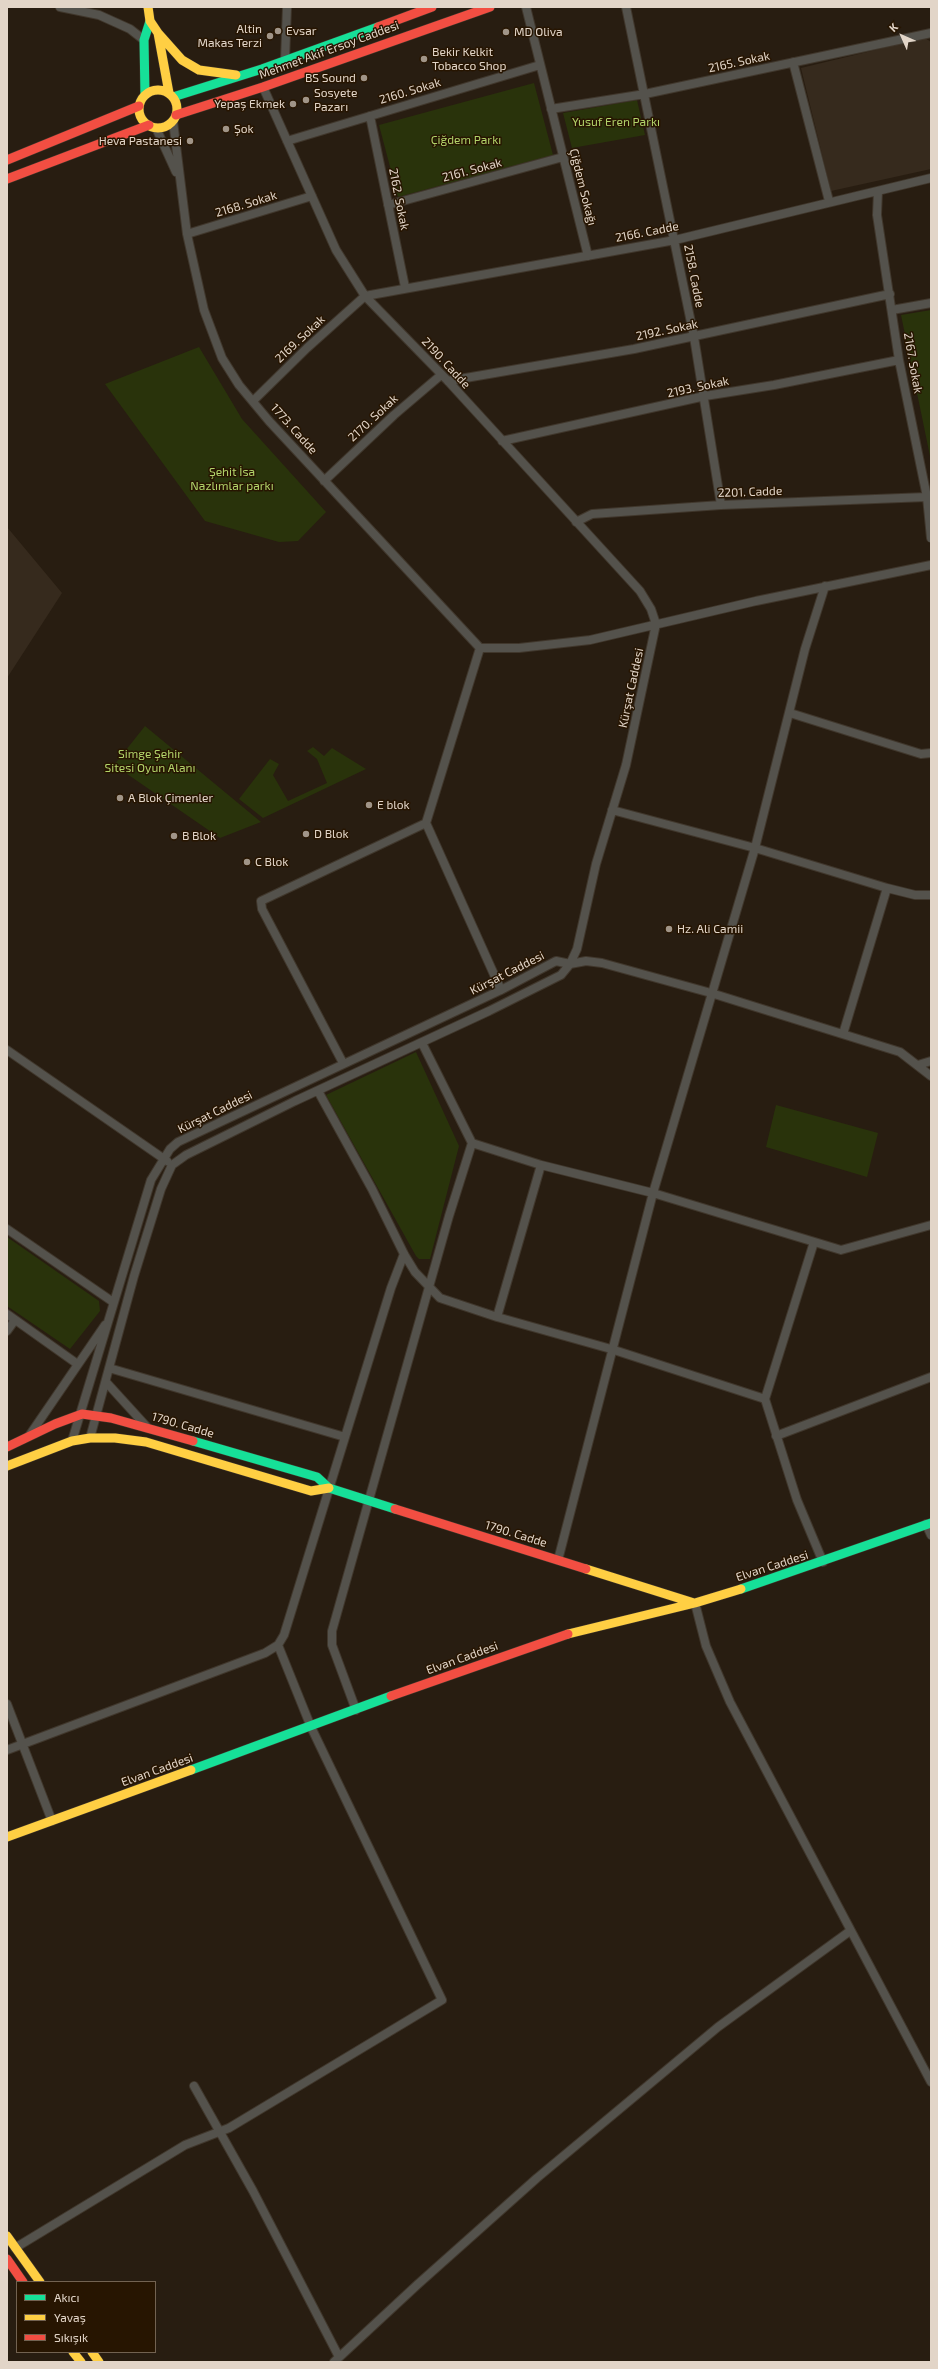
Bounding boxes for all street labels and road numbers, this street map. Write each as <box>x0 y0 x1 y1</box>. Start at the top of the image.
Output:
street label: Mehmet Akif Ersoy Caddesi <box>257 18 401 82</box>
street label: 2165. Sokak <box>707 48 771 76</box>
street label: 2160. Sokak <box>378 75 442 107</box>
street label: Çiğdem Sokağı <box>566 147 600 227</box>
street label: 2161. Sokak <box>441 155 503 185</box>
street label: 2162. Sokak <box>386 167 412 231</box>
street label: 2168. Sokak <box>214 188 278 220</box>
street label: 2166. Cadde <box>614 219 680 245</box>
street label: 2158. Cadde <box>681 243 707 309</box>
street label: 2169. Sokak <box>272 312 328 366</box>
street label: 2192. Sokak <box>635 316 699 344</box>
street label: 2167. Sokak <box>901 331 925 395</box>
street label: 2190. Cadde <box>419 334 473 392</box>
street label: 2193. Sokak <box>666 373 730 401</box>
street label: 2170. Sokak <box>345 391 401 445</box>
street label: 1773. Cadde <box>268 401 320 457</box>
street label: 2201. Cadde <box>717 484 783 500</box>
street label: Kürşat Caddesi <box>616 647 646 729</box>
street label: Kürşat Caddesi <box>468 948 546 998</box>
street label: Kürşat Caddesi <box>175 1088 255 1136</box>
street label: 1790. Cadde <box>150 1409 216 1441</box>
street label: 1790. Cadde <box>483 1518 549 1550</box>
street label: Elvan Caddesi <box>734 1548 810 1584</box>
street label: Elvan Caddesi <box>424 1638 500 1678</box>
street label: Elvan Caddesi <box>119 1750 195 1790</box>

